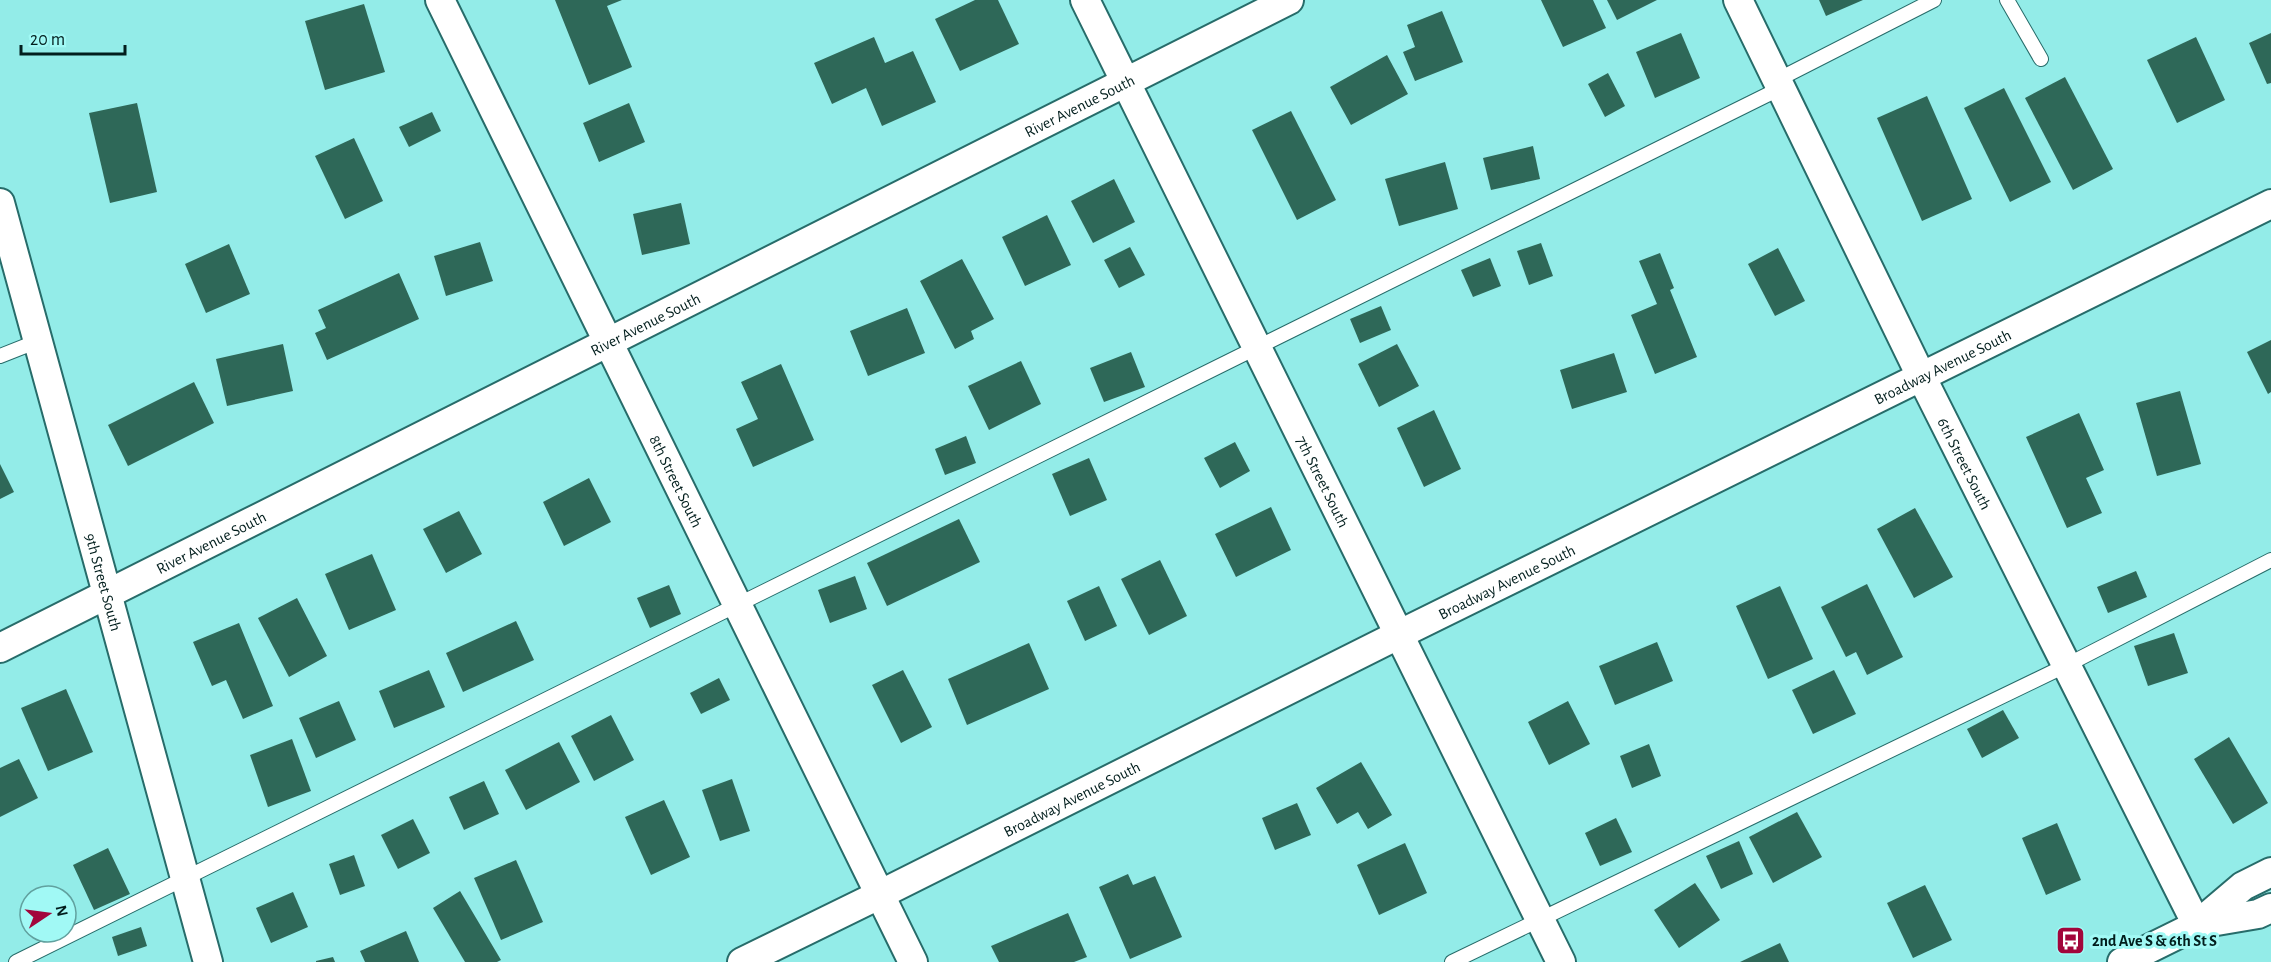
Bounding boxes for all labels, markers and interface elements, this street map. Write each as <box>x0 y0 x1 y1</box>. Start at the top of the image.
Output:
scale bar <box>21 18 124 56</box>
text: 20 m <box>30 31 65 49</box>
street label: River Avenue South <box>1022 72 1137 141</box>
street label: River Avenue South <box>588 290 703 359</box>
street label: Broadway Avenue South <box>1872 327 2014 408</box>
street label: 6th Street South <box>1934 415 1994 512</box>
street label: 8th Street South <box>646 433 705 530</box>
street label: 7th Street South <box>1293 433 1352 530</box>
street label: River Avenue South <box>154 509 269 577</box>
street label: 9th Street South <box>82 532 124 633</box>
street label: Broadway Avenue South <box>1436 542 1578 623</box>
street label: Broadway Avenue South <box>1001 759 1143 840</box>
north arrow <box>18 884 78 944</box>
text: N <box>53 904 71 918</box>
bus stop icon: 2nd Ave S & 6th St S <box>2055 924 2087 956</box>
place label: 2nd Ave S & 6th St S <box>2092 933 2217 949</box>

